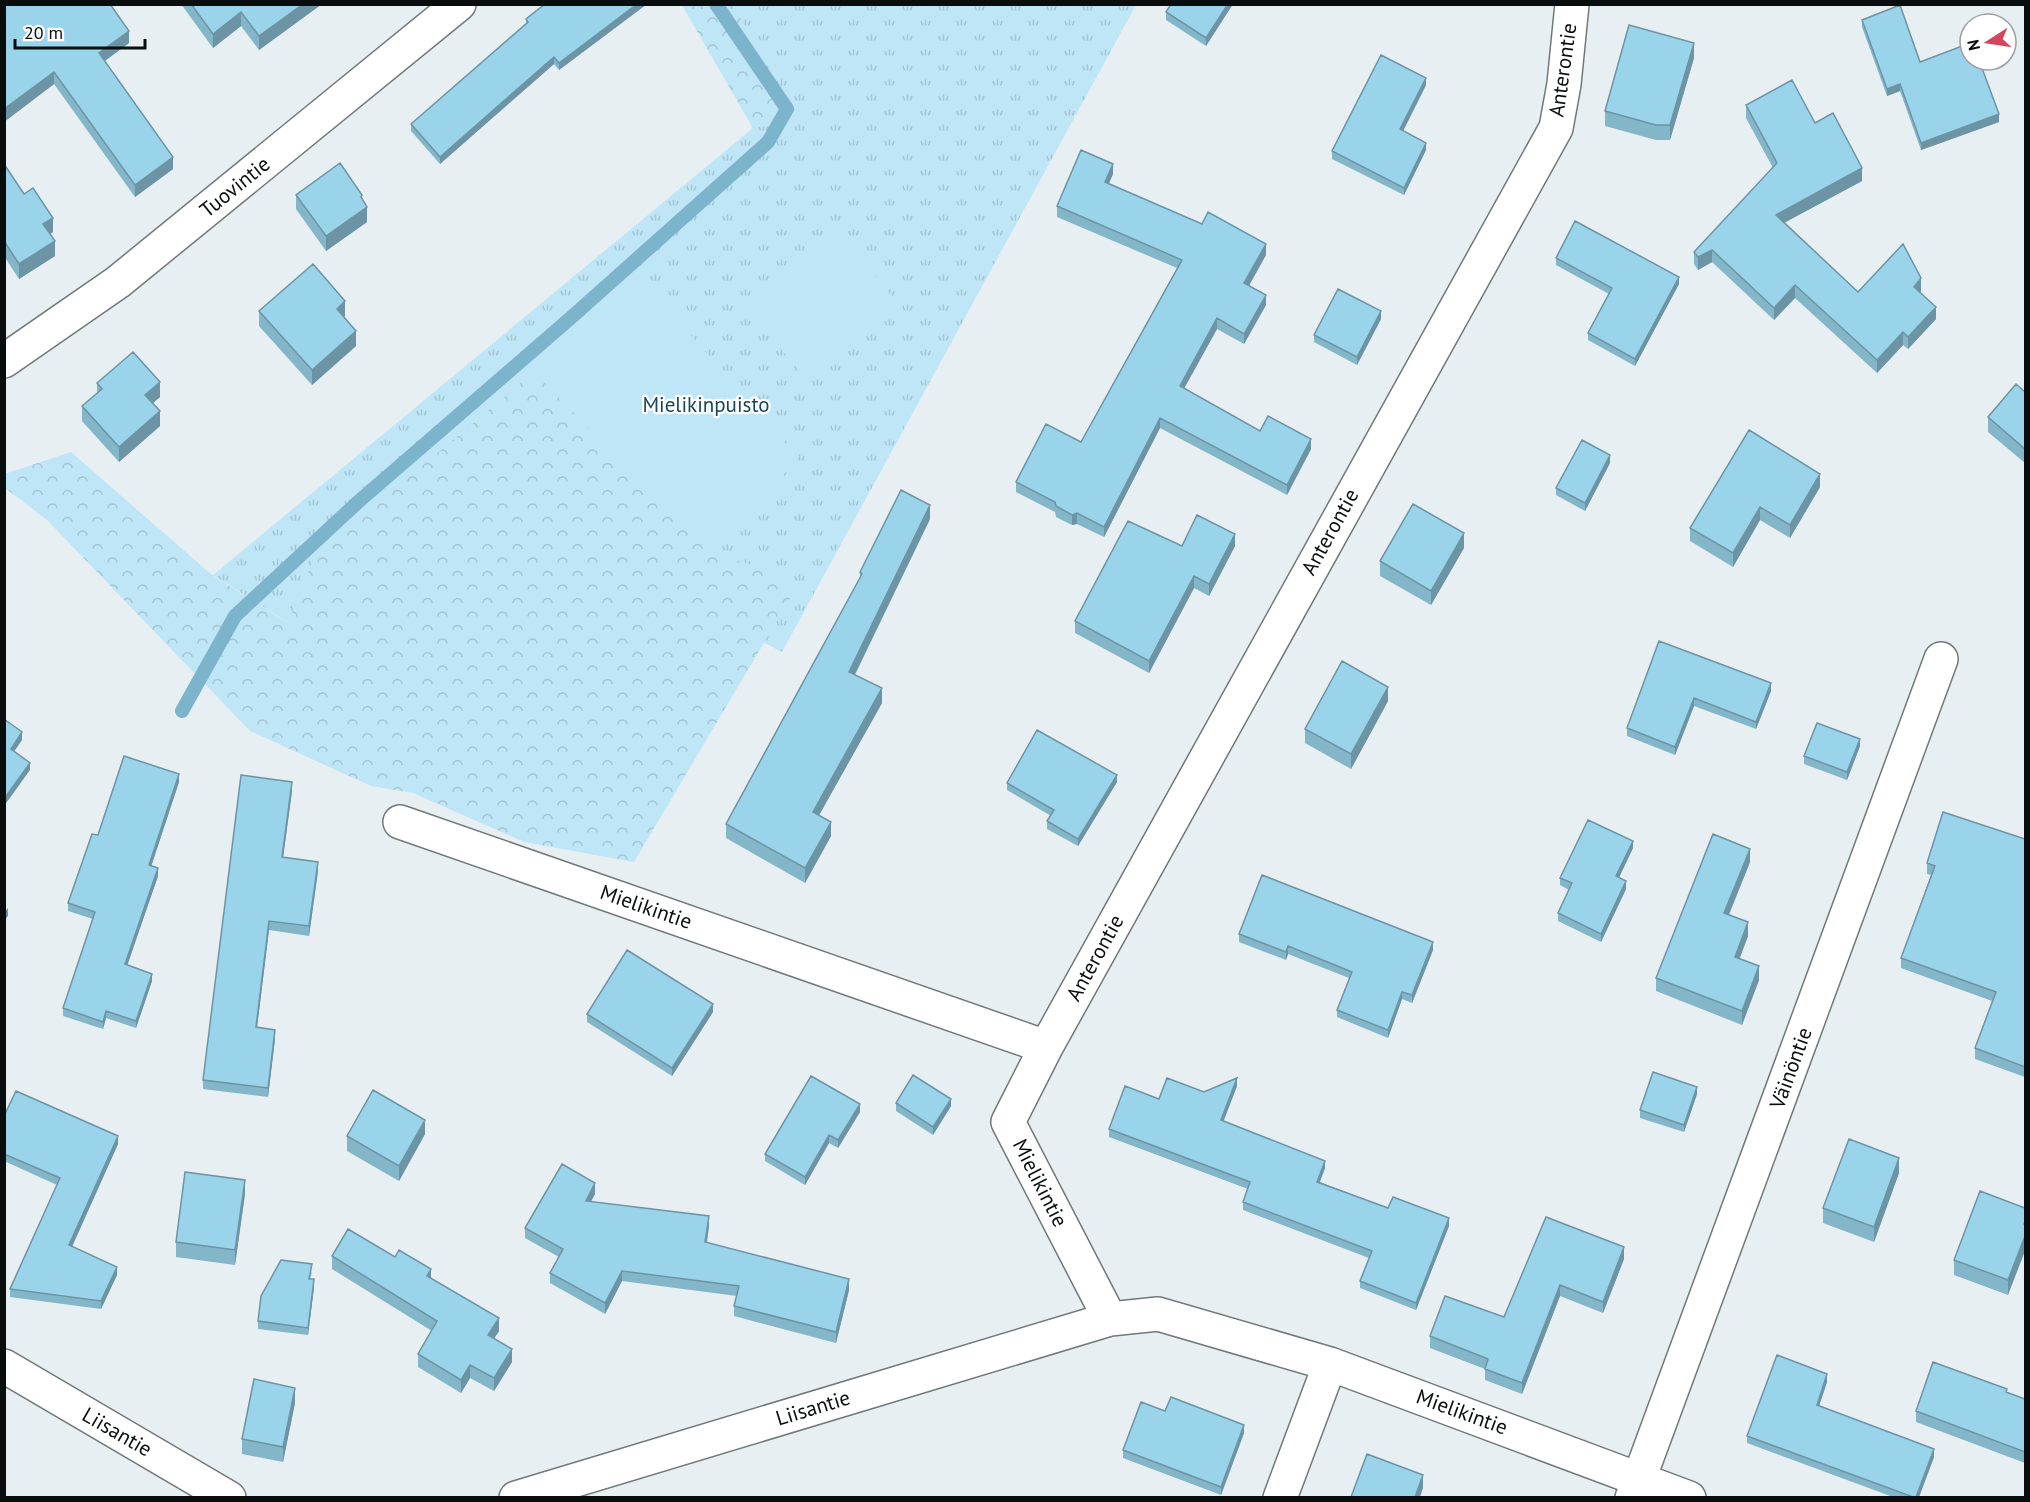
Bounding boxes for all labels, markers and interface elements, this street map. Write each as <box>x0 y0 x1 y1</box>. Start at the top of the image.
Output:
scale bar <box>15 12 146 50</box>
north arrow <box>1958 12 2018 72</box>
text: 20 m <box>24 21 63 44</box>
street label: Anterontie <box>1543 21 1582 119</box>
text: N <box>1962 38 1984 52</box>
street label: Tuovintie <box>194 150 275 223</box>
park label: Mielikinpuisto <box>642 391 770 418</box>
street label: Anterontie <box>1295 484 1364 580</box>
street label: Mielikintie <box>597 878 696 935</box>
street label: Anterontie <box>1060 910 1129 1006</box>
street label: Väinöntie <box>1763 1023 1818 1113</box>
street label: Mielikintie <box>1007 1134 1074 1231</box>
street label: Liisantie <box>772 1383 853 1432</box>
street label: Mielikintie <box>1413 1383 1512 1441</box>
street label: Liisantie <box>77 1401 157 1462</box>

